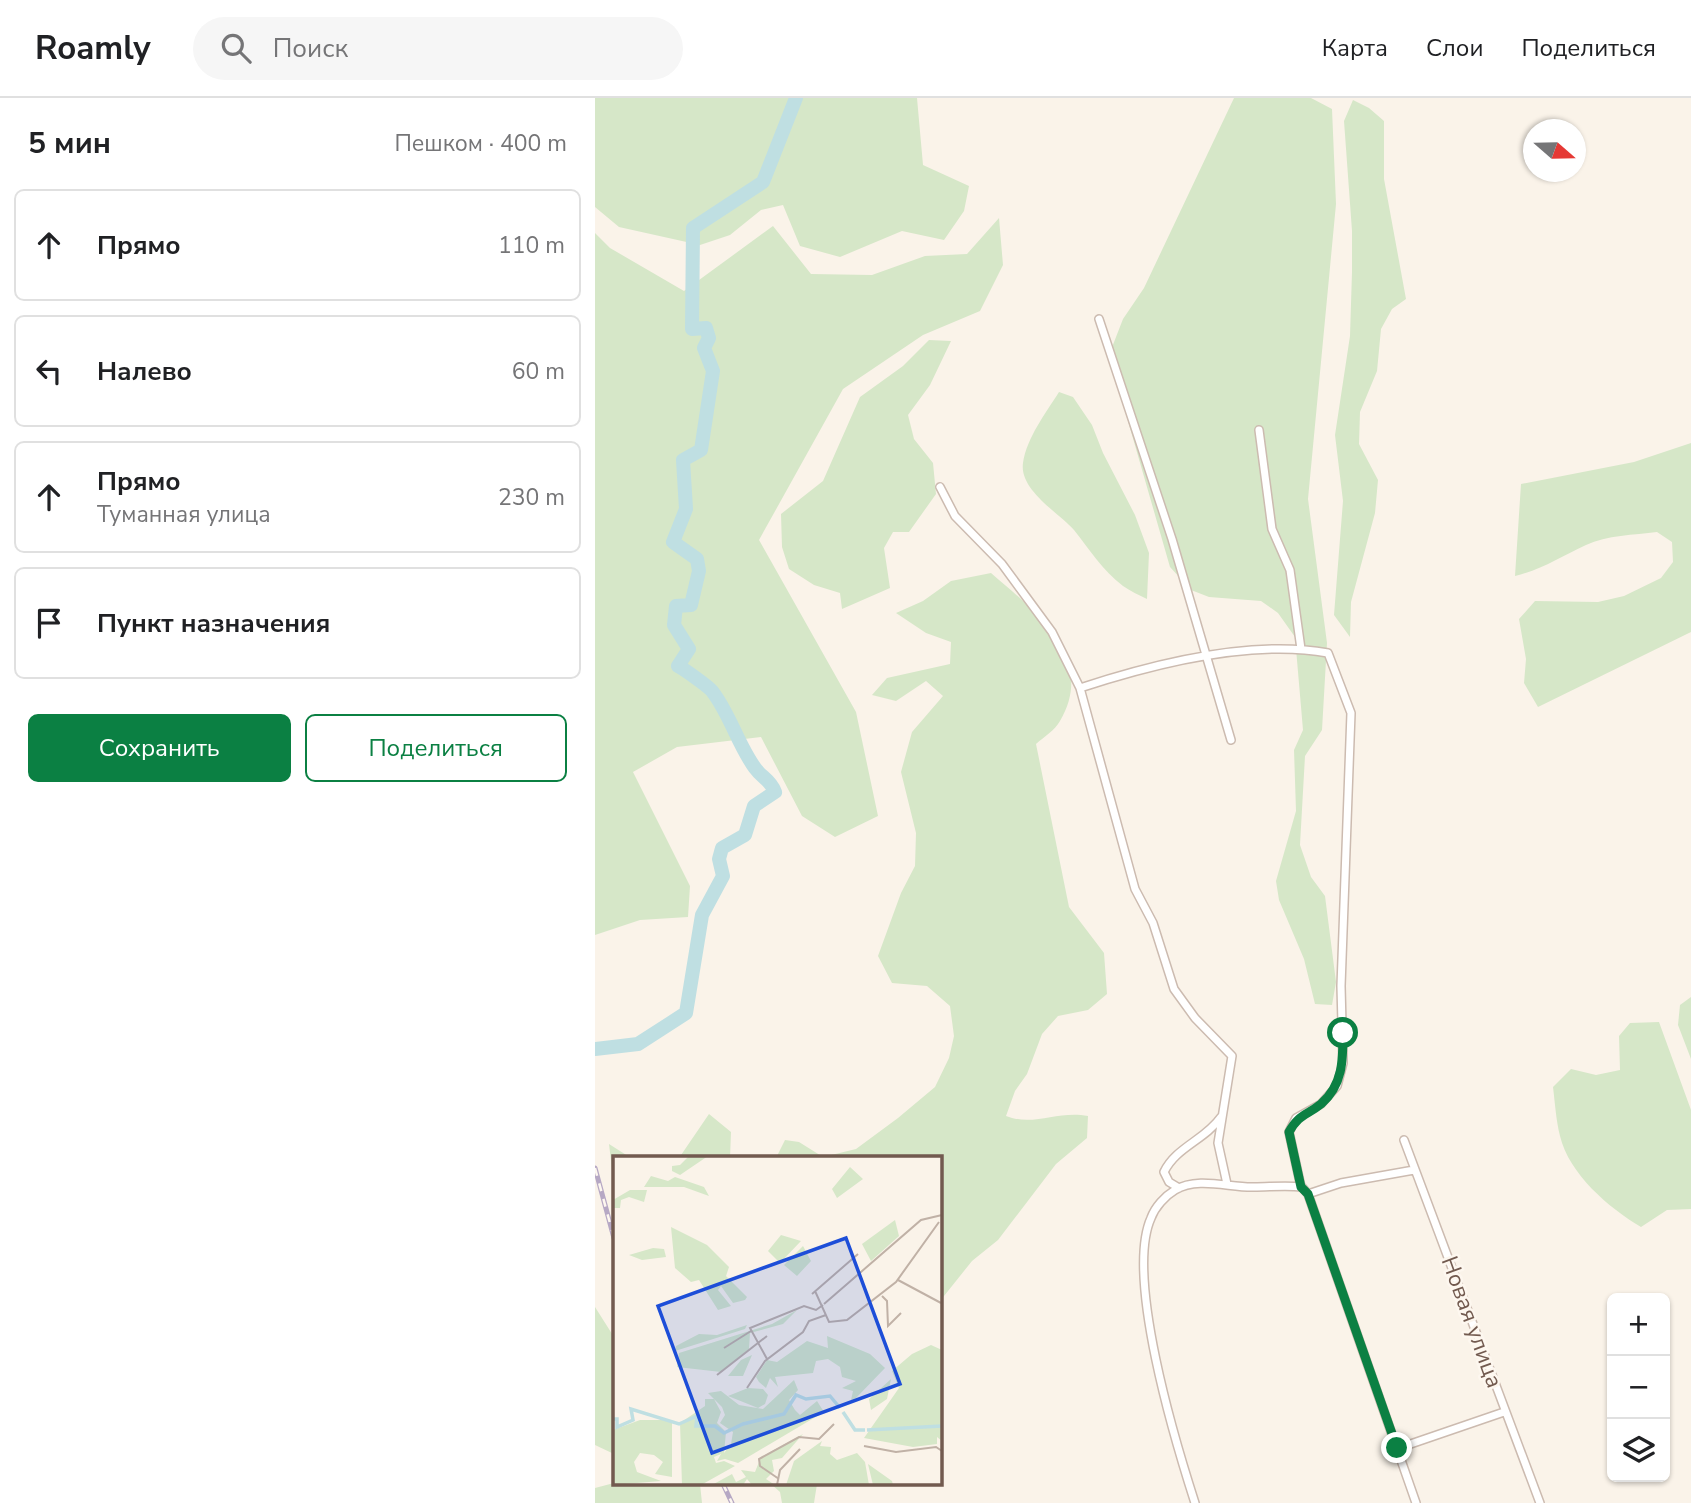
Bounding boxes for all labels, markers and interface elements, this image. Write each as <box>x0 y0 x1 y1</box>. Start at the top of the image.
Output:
search box <box>193 17 683 80</box>
text: Roamly <box>35 26 151 71</box>
icon: search <box>217 29 255 67</box>
text: Поиск <box>273 31 348 66</box>
text: Карта <box>1322 32 1388 64</box>
text: Слои <box>1426 32 1483 64</box>
text: Поделиться <box>1521 32 1656 64</box>
north arrow <box>1523 119 1586 182</box>
text: 5 мин <box>28 123 111 164</box>
text: Пешком · 400 m <box>394 128 567 159</box>
icon: ahead <box>30 226 68 264</box>
text: Прямо <box>97 228 181 263</box>
text: 110 m <box>498 230 565 261</box>
icon: left <box>30 352 68 390</box>
text: Налево <box>97 354 192 389</box>
text: 60 m <box>512 356 565 387</box>
text: Прямо <box>97 464 181 499</box>
icon: ahead <box>30 478 68 516</box>
text: 230 m <box>498 482 565 513</box>
text: Туманная улица <box>97 499 271 530</box>
icon: arrive <box>30 604 68 642</box>
text: Пункт назначения <box>97 606 330 641</box>
button: Сохранить <box>28 714 291 782</box>
button: Поделиться <box>305 714 567 782</box>
route start <box>1327 1017 1358 1048</box>
inset map <box>613 1156 941 1486</box>
street label: Новая улица <box>1434 1252 1510 1392</box>
map controls <box>1607 1293 1670 1482</box>
button: + <box>1607 1293 1670 1356</box>
button: − <box>1607 1356 1670 1419</box>
button: layers <box>1607 1419 1670 1482</box>
route end <box>1381 1432 1412 1463</box>

